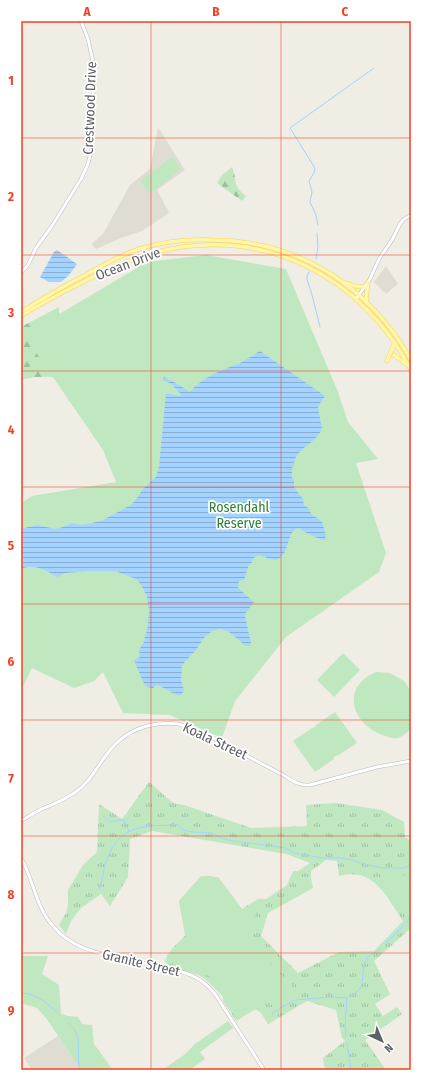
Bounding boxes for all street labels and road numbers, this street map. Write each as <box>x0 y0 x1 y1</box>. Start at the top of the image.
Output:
street label: Crestwood Drive <box>80 61 100 155</box>
street label: Ocean Drive <box>93 244 163 284</box>
street label: Koala Street <box>180 719 250 764</box>
street label: Granite Street <box>100 946 182 980</box>

